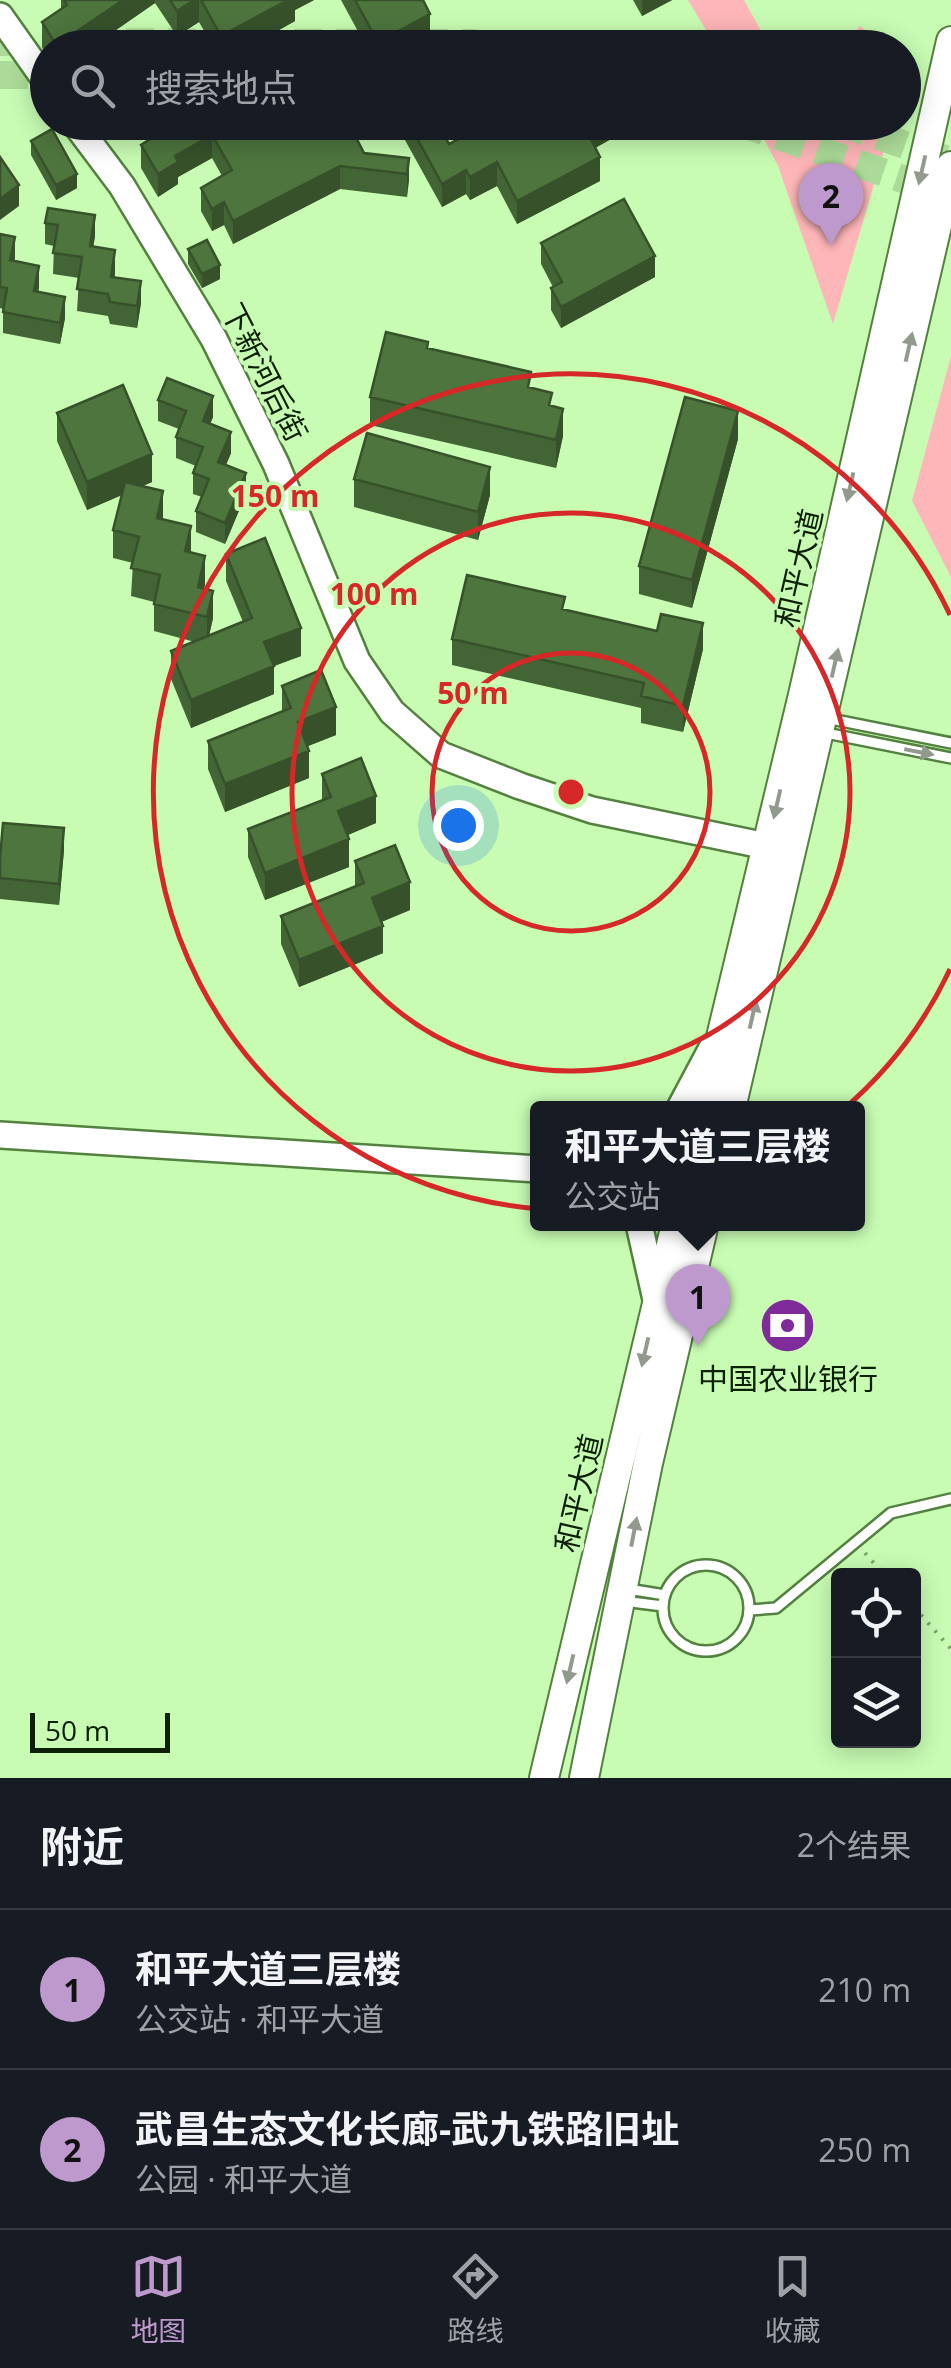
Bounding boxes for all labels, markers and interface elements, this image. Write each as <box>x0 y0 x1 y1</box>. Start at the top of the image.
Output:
search box <box>30 30 921 140</box>
icon: search <box>65 58 120 113</box>
text: 搜索地点 <box>145 61 297 113</box>
one-way arrow <box>914 155 929 186</box>
pin: 2 <box>798 162 864 245</box>
street label: 下新河后街 <box>213 296 317 448</box>
one-way arrow <box>902 331 917 362</box>
one-way arrow <box>842 472 857 503</box>
text: 150 m <box>231 475 319 516</box>
street label: 和平大道 <box>765 505 831 631</box>
text: 100 m <box>330 573 418 614</box>
one-way arrow <box>828 647 843 678</box>
text: 50 m <box>437 672 509 713</box>
one-way arrow <box>904 744 935 760</box>
centre of rings <box>553 774 589 810</box>
one-way arrow <box>769 789 784 820</box>
your location <box>433 800 484 851</box>
one-way arrow <box>746 998 761 1029</box>
popup <box>530 1101 865 1231</box>
text: 和平大道三层楼 <box>564 1119 831 1171</box>
text: 公交站 <box>564 1174 661 1217</box>
pin: 1 <box>666 1264 730 1346</box>
bank icon: 中国农业银行 <box>758 1296 818 1356</box>
one-way arrow <box>637 1337 652 1368</box>
place label: 中国农业银行 <box>698 1358 878 1399</box>
street label: 和平大道 <box>545 1430 611 1556</box>
one-way arrow <box>627 1516 643 1547</box>
map controls <box>831 1568 921 1748</box>
button: locate <box>831 1568 921 1658</box>
one-way arrow <box>562 1653 577 1684</box>
button: layers <box>831 1658 921 1748</box>
scale bar <box>30 1708 170 1752</box>
text: 50 m <box>45 1711 110 1749</box>
text: 附近 <box>40 1817 124 1874</box>
text: 2个结果 <box>797 1823 911 1866</box>
text: 和平大道三层楼 <box>135 1942 401 1994</box>
text: 1 <box>63 1968 82 2011</box>
text: 210 m <box>818 1968 911 2011</box>
text: 公交站 · 和平大道 <box>135 1997 384 2040</box>
text: 武昌生态文化长廊-武九铁路旧址 <box>135 2102 679 2154</box>
text: 2 <box>63 2128 82 2171</box>
text: 250 m <box>818 2128 911 2171</box>
text: 公园 · 和平大道 <box>135 2157 352 2200</box>
tab: 地图 <box>130 2249 187 2349</box>
tab: 路线 <box>447 2249 504 2349</box>
tab: 收藏 <box>764 2249 821 2349</box>

